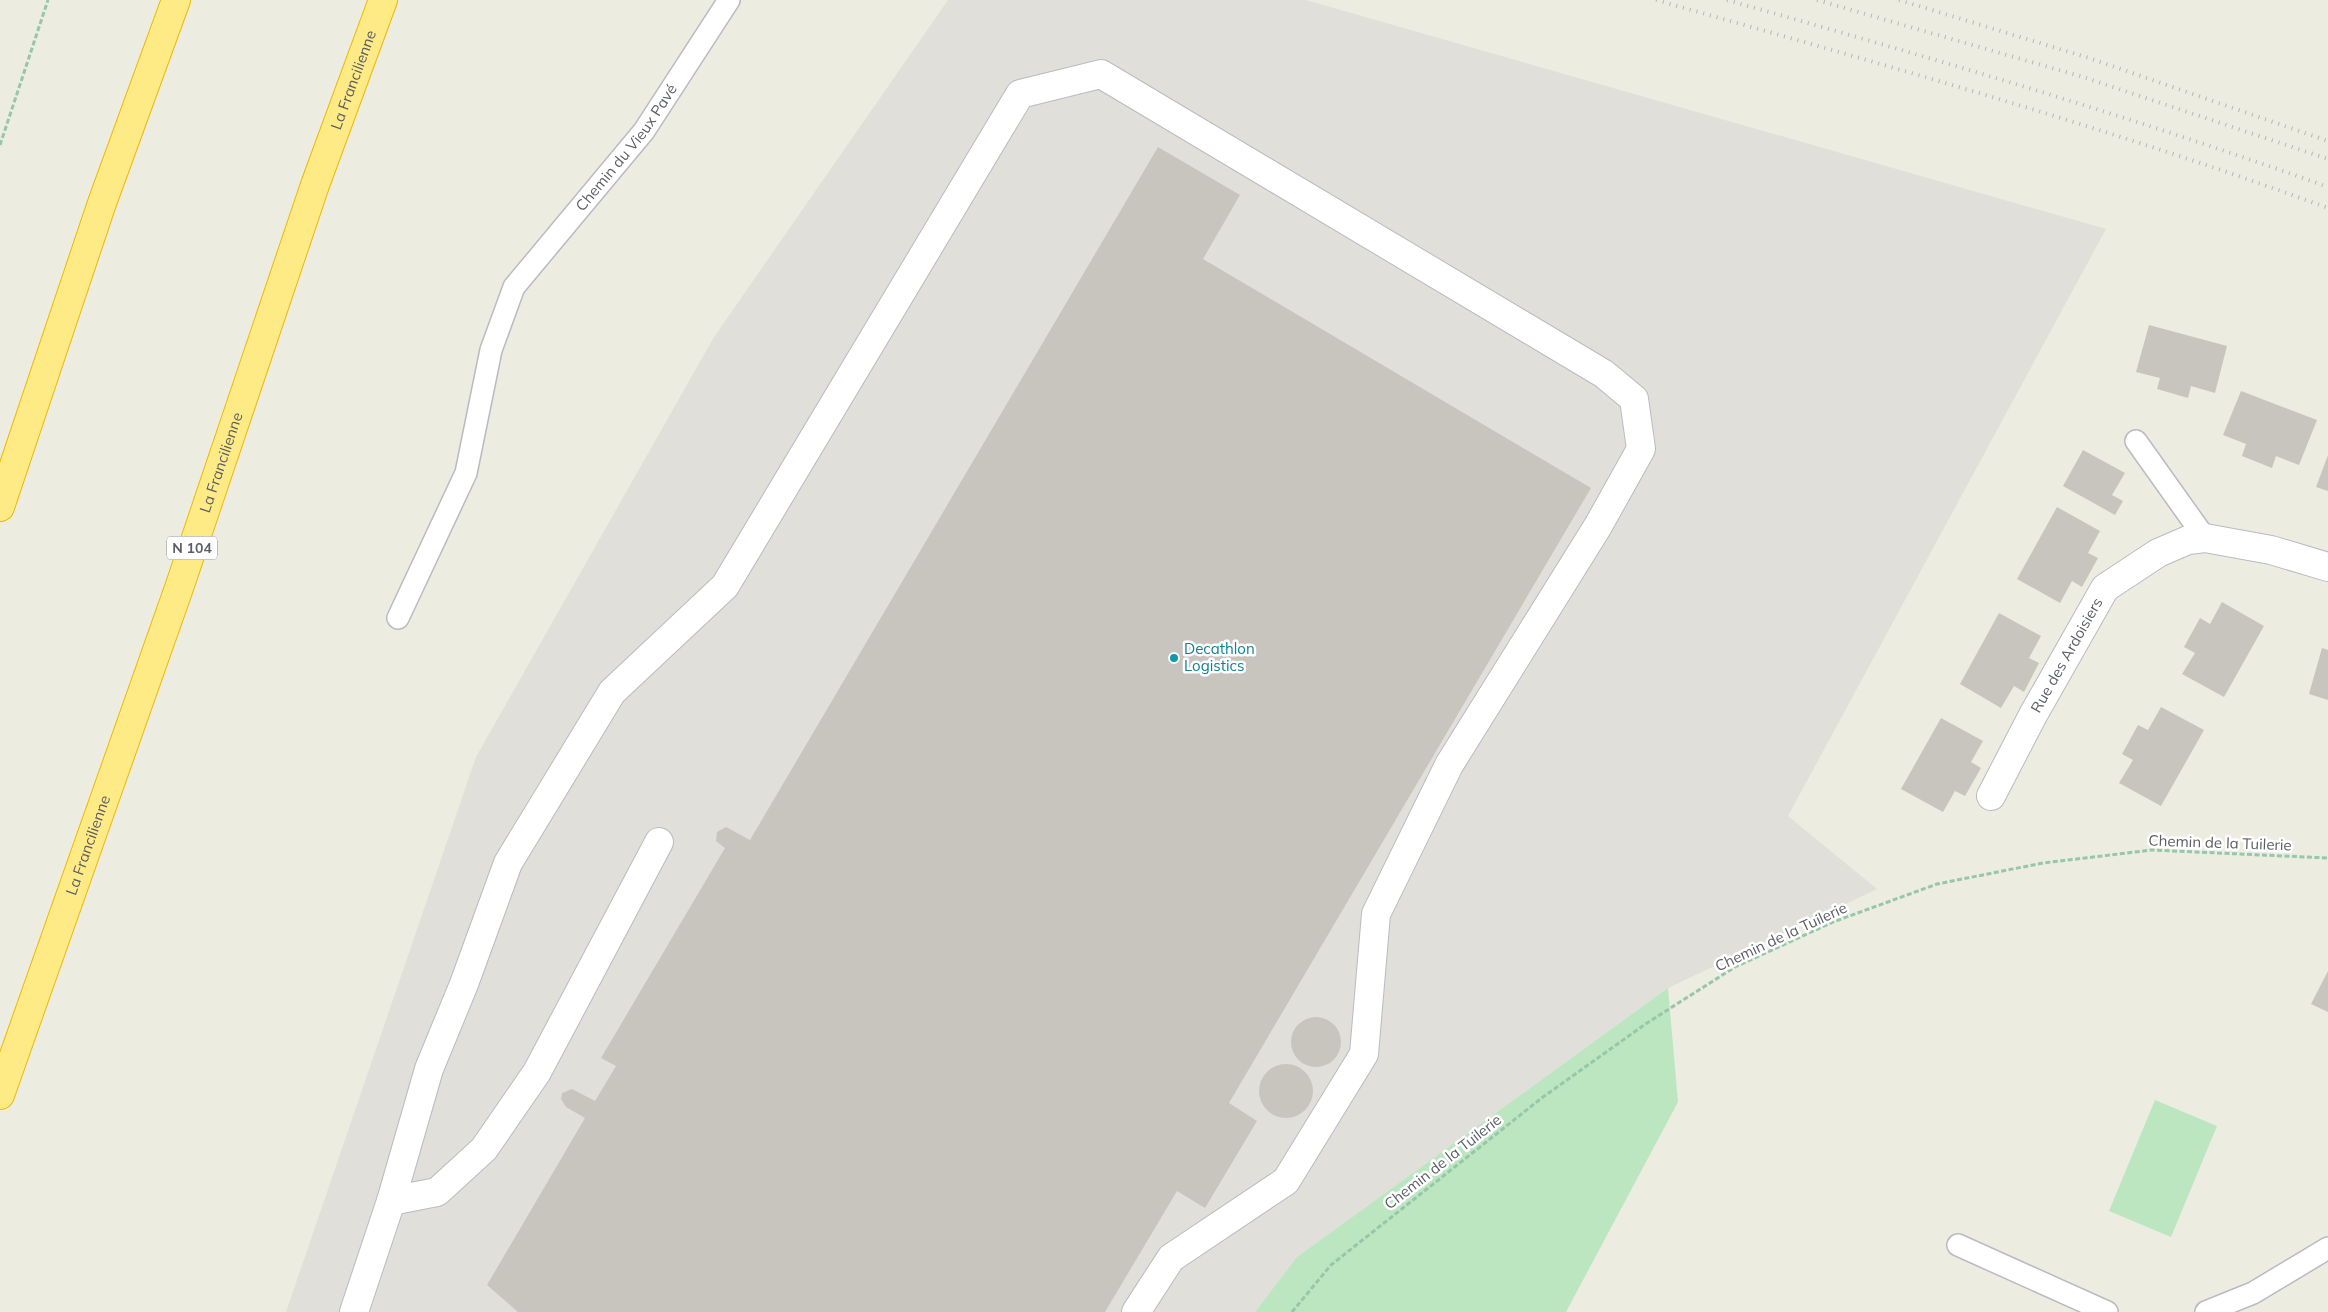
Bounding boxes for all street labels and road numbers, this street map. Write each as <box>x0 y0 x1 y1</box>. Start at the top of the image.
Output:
street label: La Francilienne <box>326 27 380 132</box>
street label: Chemin du Vieux Pavé <box>571 80 681 215</box>
street label: La Francilienne <box>195 410 247 515</box>
road number: N 104 <box>167 536 217 560</box>
street label: Rue des Ardoisiers <box>2026 594 2107 716</box>
street label: La Francilienne <box>61 792 114 897</box>
street label: Chemin de la Tuilerie <box>2148 831 2292 854</box>
street label: Chemin de la Tuilerie <box>1712 898 1850 975</box>
street label: Chemin de la Tuilerie <box>1380 1110 1505 1213</box>

